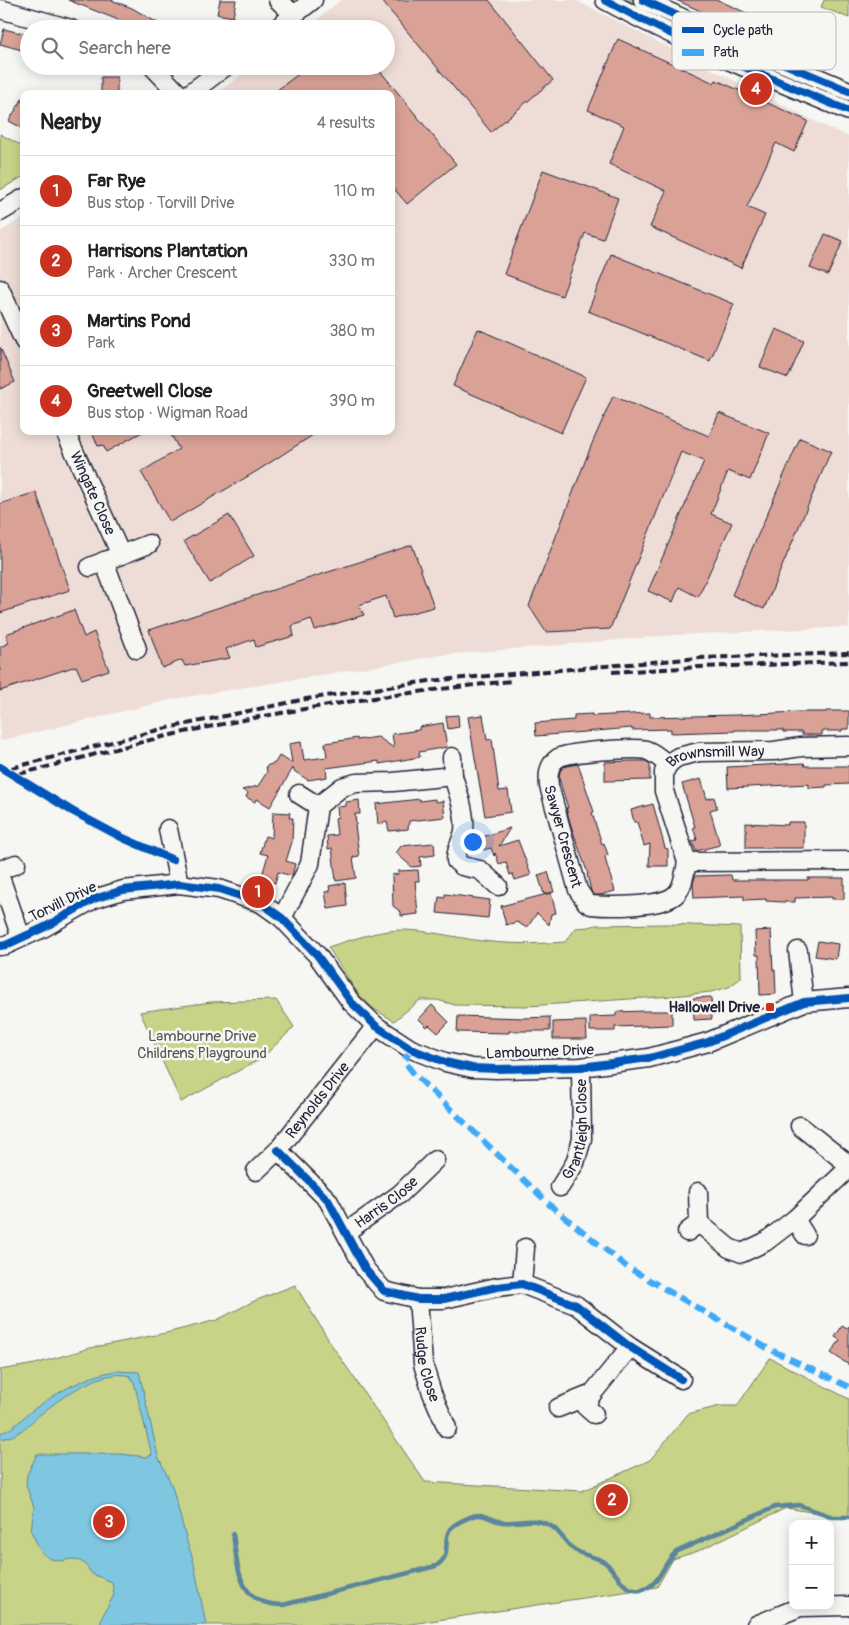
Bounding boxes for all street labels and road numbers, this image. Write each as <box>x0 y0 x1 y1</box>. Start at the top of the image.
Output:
street label: Wingate Close <box>66 448 120 538</box>
street label: Brownsmill Way <box>662 742 765 771</box>
street label: Sawyer Crescent <box>540 783 587 891</box>
street label: Torvill Drive <box>26 877 100 927</box>
street label: Lambourne Drive <box>486 1041 595 1063</box>
street label: Reynolds Drive <box>281 1058 354 1142</box>
street label: Grantleigh Close <box>558 1078 592 1183</box>
street label: Harris Close <box>351 1172 422 1233</box>
street label: Rudge Close <box>411 1326 444 1405</box>

